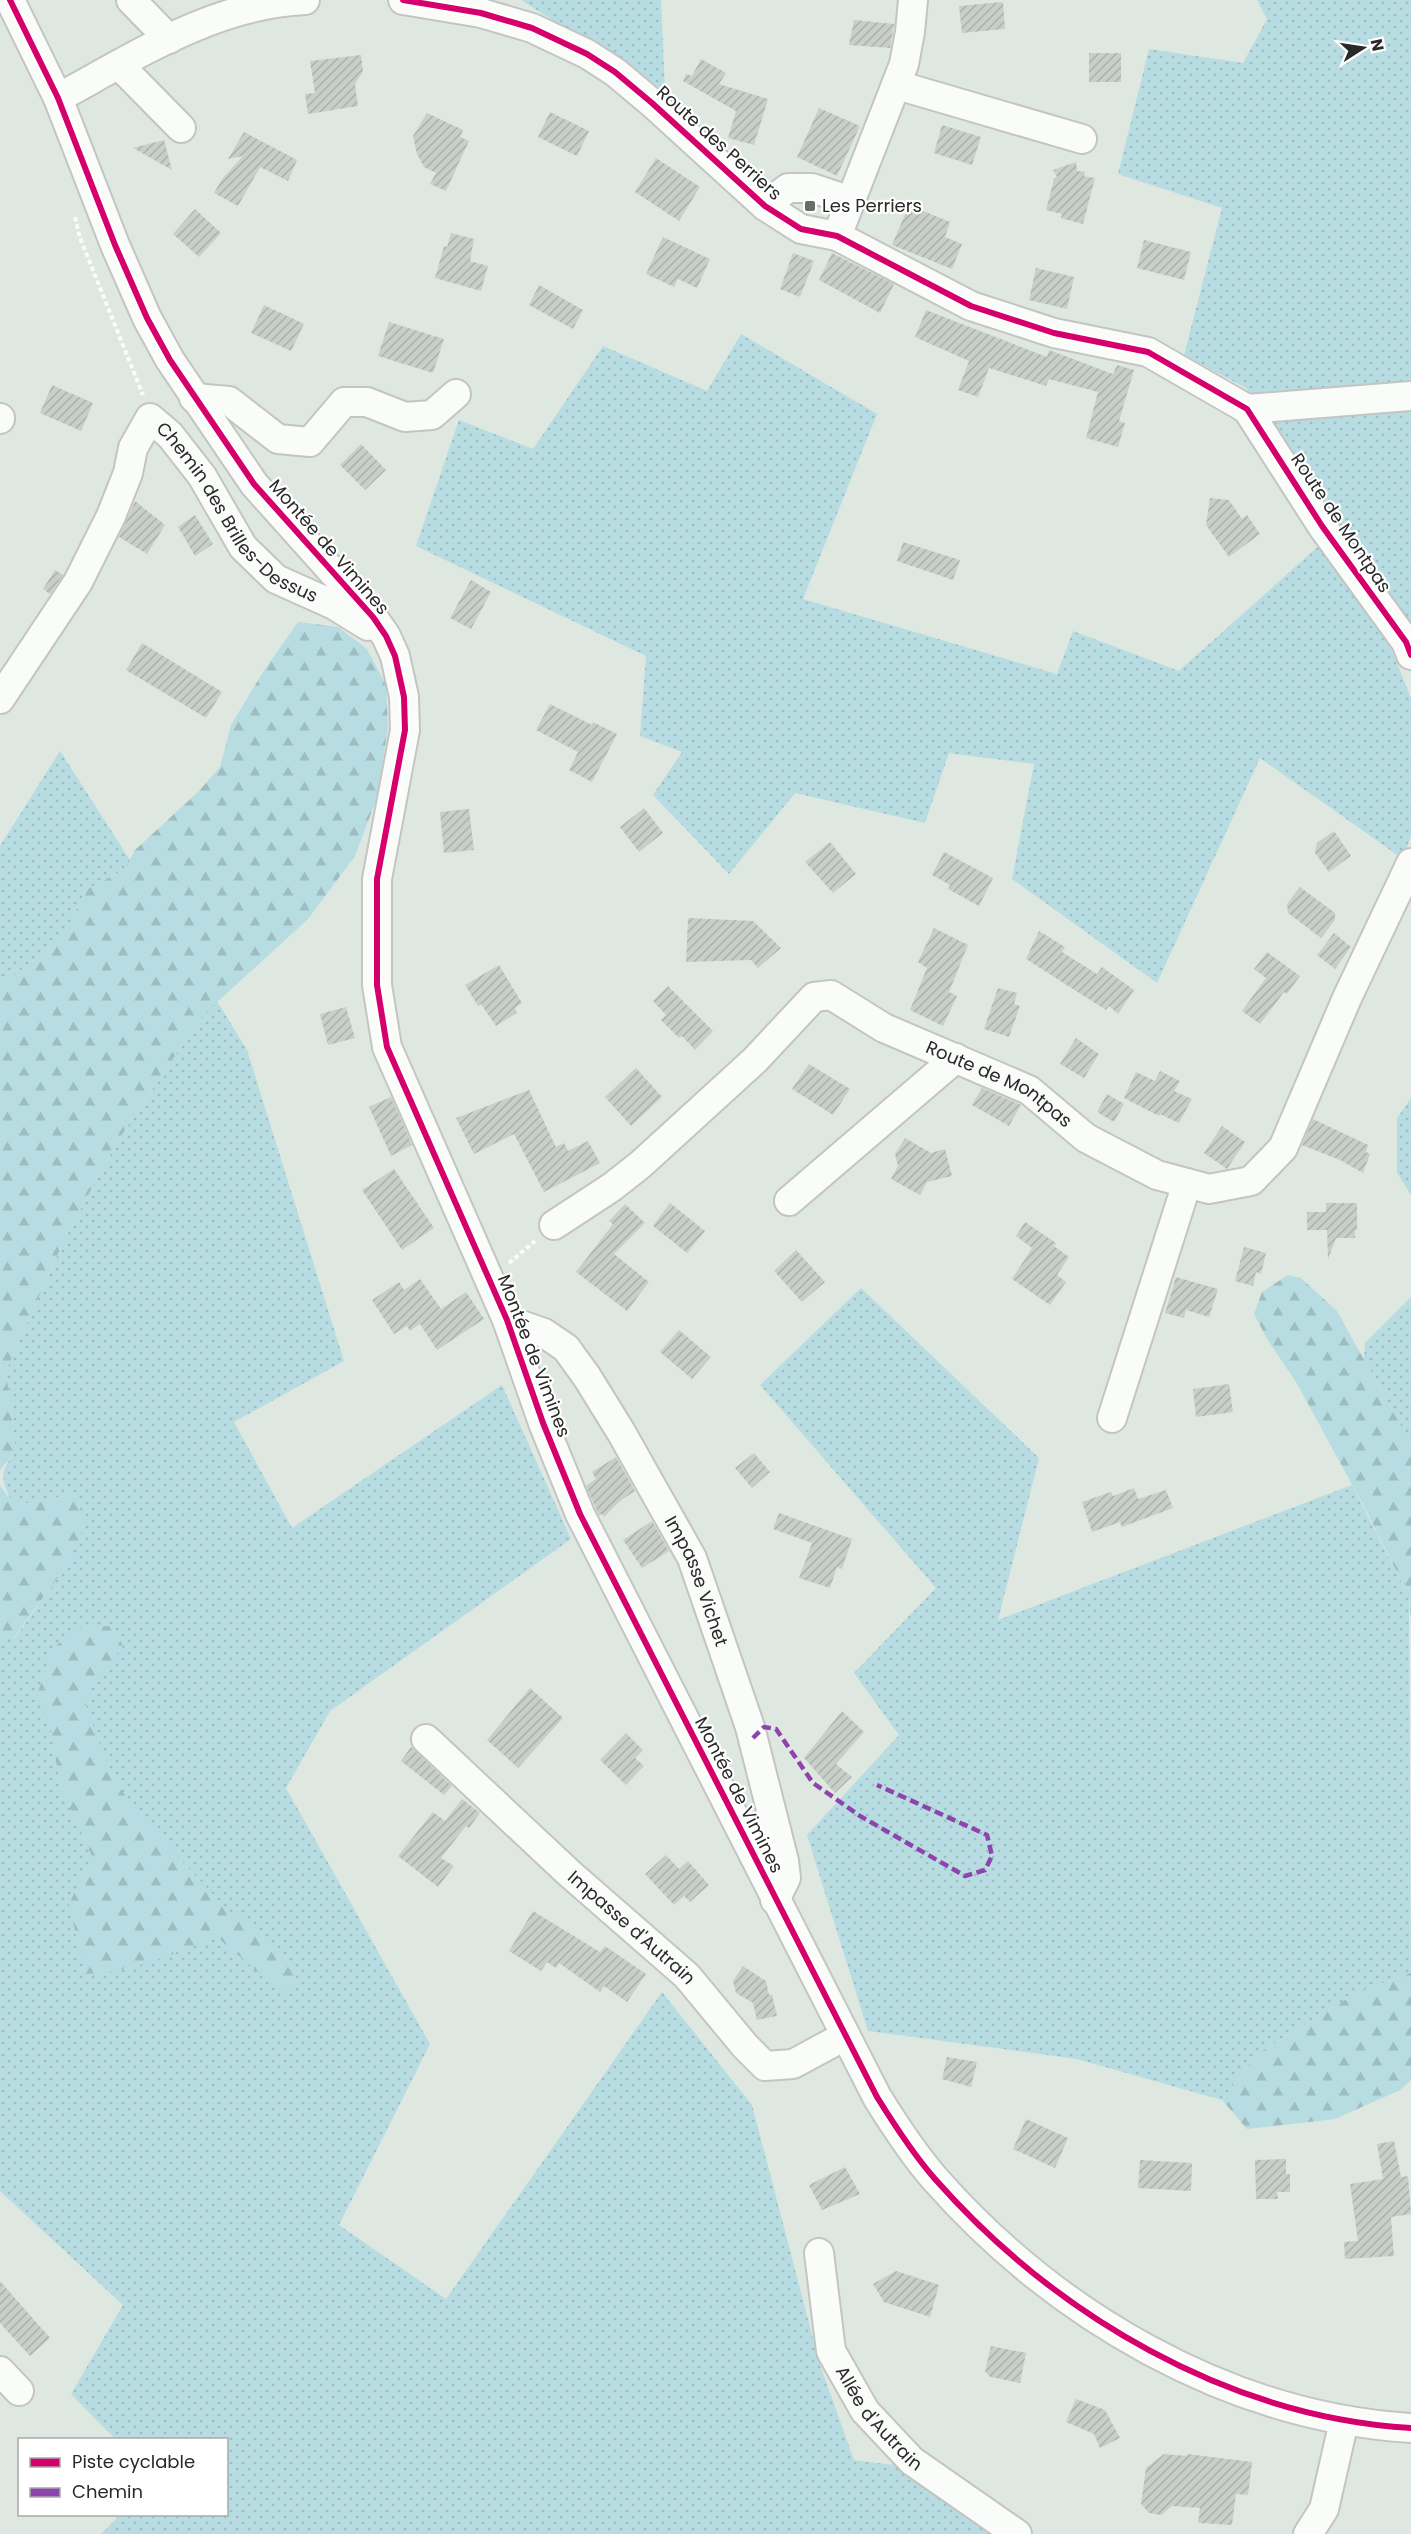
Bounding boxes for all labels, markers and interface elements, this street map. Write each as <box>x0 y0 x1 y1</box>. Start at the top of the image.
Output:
north arrow <box>1333 18 1393 78</box>
text: N <box>1365 37 1390 53</box>
street label: Route des Perriers <box>651 80 787 206</box>
place label: Les Perriers <box>822 193 922 218</box>
marker: Les Perriers <box>803 199 817 213</box>
street label: Chemin des Brilles-Dessus <box>151 416 322 608</box>
street label: Route de Montpas <box>1285 448 1397 597</box>
street label: Montée de Vimines <box>264 474 395 620</box>
street label: Route de Montpas <box>922 1034 1078 1133</box>
street label: Montée de Vimines <box>492 1271 577 1441</box>
street label: Impasse Vichet <box>659 1511 734 1649</box>
street label: Montée de Vimines <box>689 1712 790 1877</box>
street label: Impasse d'Autrain <box>563 1864 702 1989</box>
street label: Allée d'Autrain <box>830 2361 927 2476</box>
legend <box>18 2438 228 2516</box>
text: Piste cyclable <box>72 2449 195 2474</box>
text: Chemin <box>72 2479 143 2504</box>

